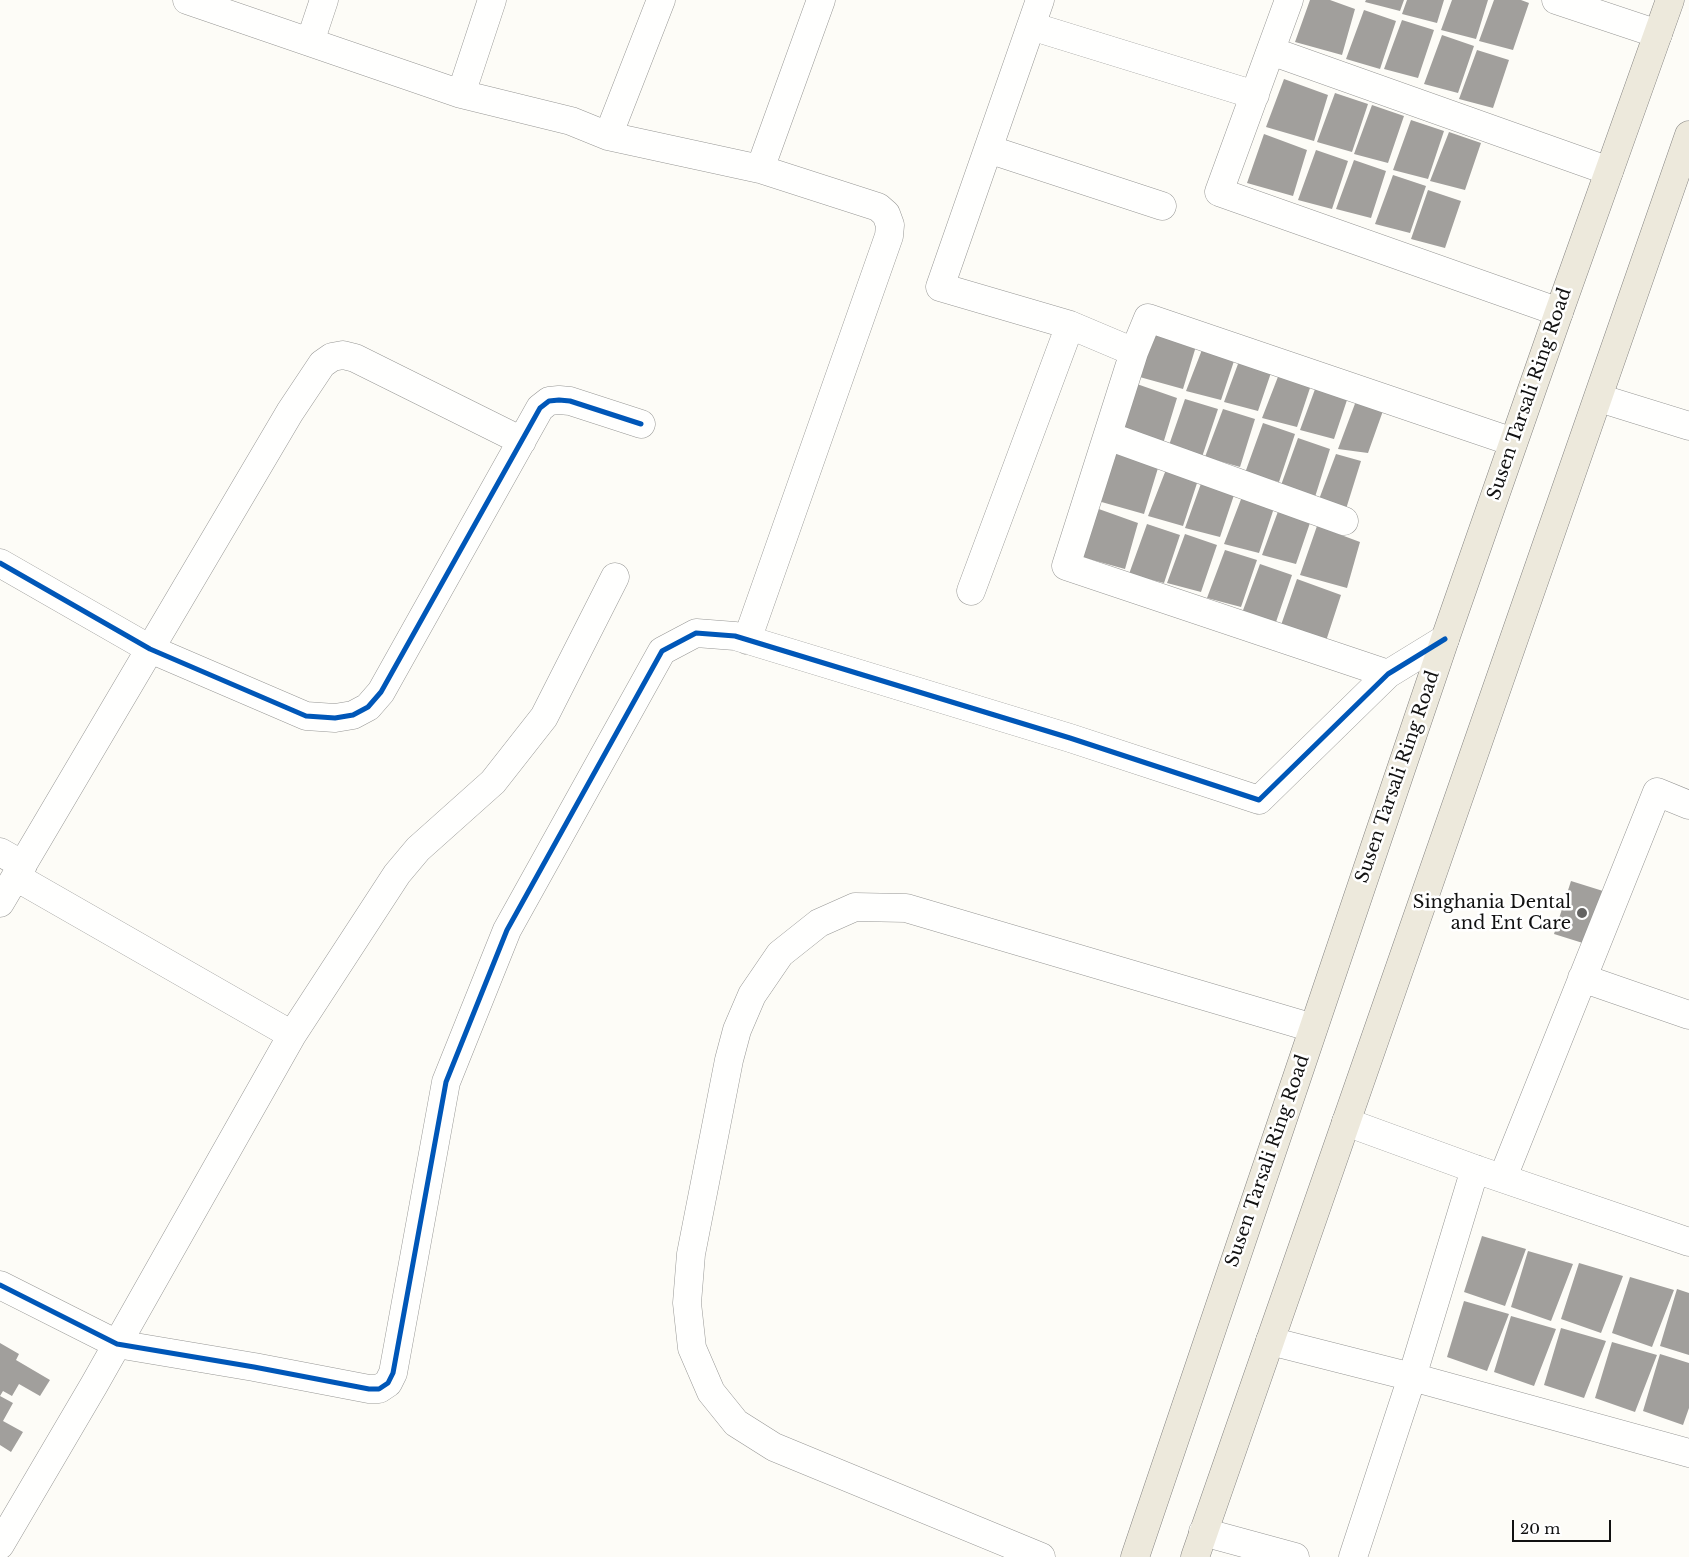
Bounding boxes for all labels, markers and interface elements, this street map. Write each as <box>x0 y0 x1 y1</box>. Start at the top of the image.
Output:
street label: Susen Tarsali Ring Road <box>1484 285 1576 503</box>
street label: Susen Tarsali Ring Road <box>1352 668 1444 886</box>
place label: Singhania Dental and Ent Care <box>1413 892 1571 934</box>
marker: Singhania Dental and Ent Care <box>1575 906 1589 920</box>
street label: Susen Tarsali Ring Road <box>1222 1052 1314 1270</box>
scale bar <box>1514 1510 1613 1542</box>
text: 20 m <box>1520 1519 1560 1538</box>

